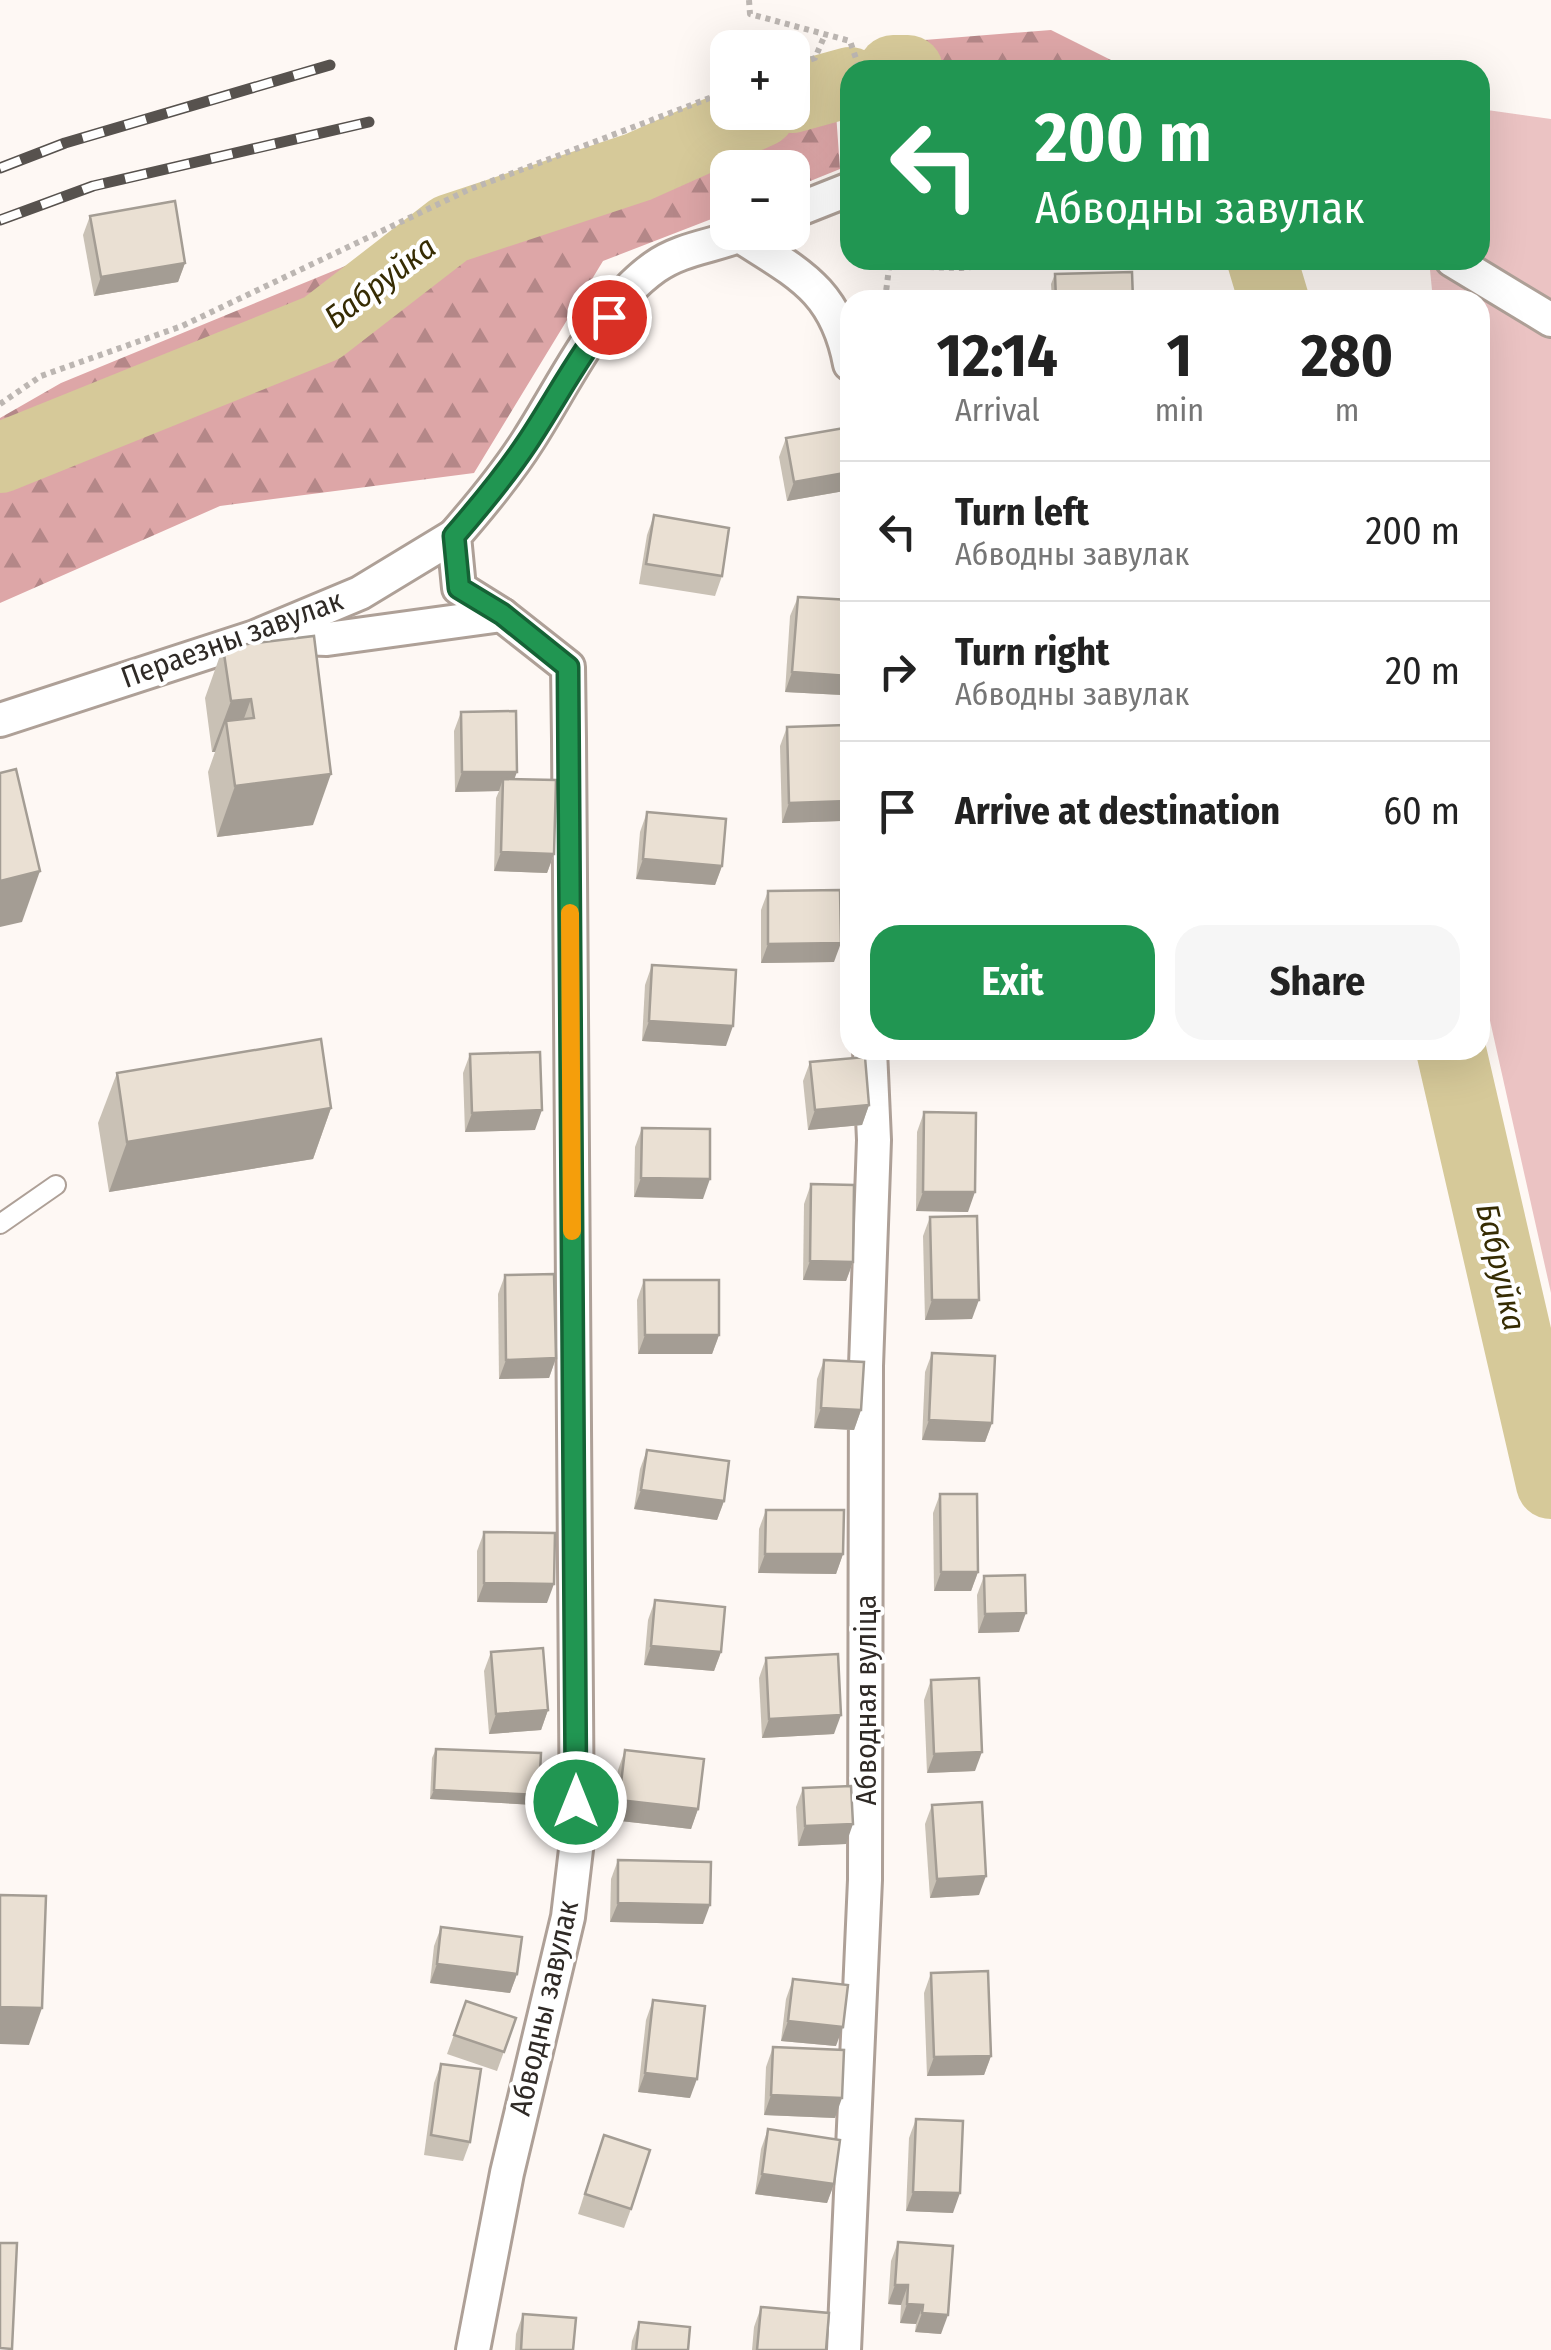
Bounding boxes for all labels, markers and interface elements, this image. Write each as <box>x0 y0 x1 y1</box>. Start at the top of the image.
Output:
map controls <box>710 30 810 250</box>
button: + <box>710 30 810 130</box>
text: 200 m <box>1035 96 1212 180</box>
icon: left <box>870 100 1000 230</box>
button: − <box>710 150 810 250</box>
text: Абводны завулак <box>1035 181 1364 235</box>
water label: Бабруйка <box>317 228 443 336</box>
pin <box>567 275 652 360</box>
icon: arrive <box>582 290 637 345</box>
text: 12:14 <box>937 320 1058 392</box>
text: 1 <box>1167 320 1192 392</box>
text: 280 <box>1301 320 1393 392</box>
text: Arrival <box>955 391 1040 429</box>
text: min <box>1155 391 1204 429</box>
text: m <box>1335 391 1359 429</box>
text: Turn left <box>955 489 1089 535</box>
icon: left <box>870 504 925 559</box>
text: 200 m <box>1365 508 1460 554</box>
text: Абводны завулак <box>955 535 1189 573</box>
street label: Пераезны завулак <box>116 582 348 696</box>
text: Turn right <box>955 629 1109 675</box>
icon: right <box>870 644 925 699</box>
text: 20 m <box>1385 648 1460 694</box>
text: Абводны завулак <box>955 675 1189 713</box>
icon: arrive <box>870 784 925 839</box>
text: Arrive at destination <box>955 788 1280 834</box>
text: 60 m <box>1383 788 1460 834</box>
button: Exit <box>870 925 1155 1040</box>
button: Share <box>1175 925 1460 1040</box>
water label: Бабруйка <box>1468 1200 1534 1334</box>
street label: Абводная вуліца <box>848 1595 884 1805</box>
position arrow <box>524 1750 628 1854</box>
street label: Абводны завулак <box>502 1897 586 2119</box>

